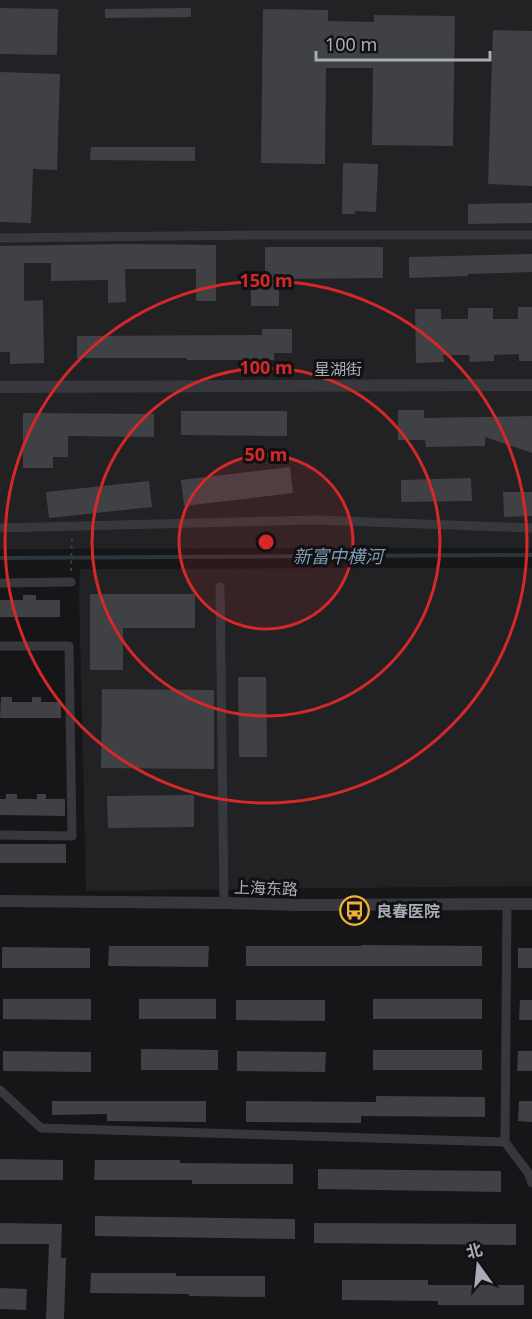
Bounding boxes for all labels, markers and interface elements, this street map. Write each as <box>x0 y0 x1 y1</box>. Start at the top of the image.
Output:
scale bar <box>316 24 490 62</box>
text: 100 m <box>325 32 377 56</box>
text: 150 m <box>239 268 293 292</box>
text: 100 m <box>239 355 293 379</box>
street label: 星湖街 <box>314 358 362 380</box>
text: 50 m <box>245 442 287 466</box>
centre of rings <box>256 532 276 552</box>
water label: 新富中横河 <box>293 544 386 568</box>
street label: 上海东路 <box>234 876 298 900</box>
bus stop icon: 良春医院 <box>339 895 371 927</box>
place label: 良春医院 <box>376 900 440 922</box>
north arrow <box>448 1235 508 1295</box>
text: 北 <box>464 1238 485 1263</box>

